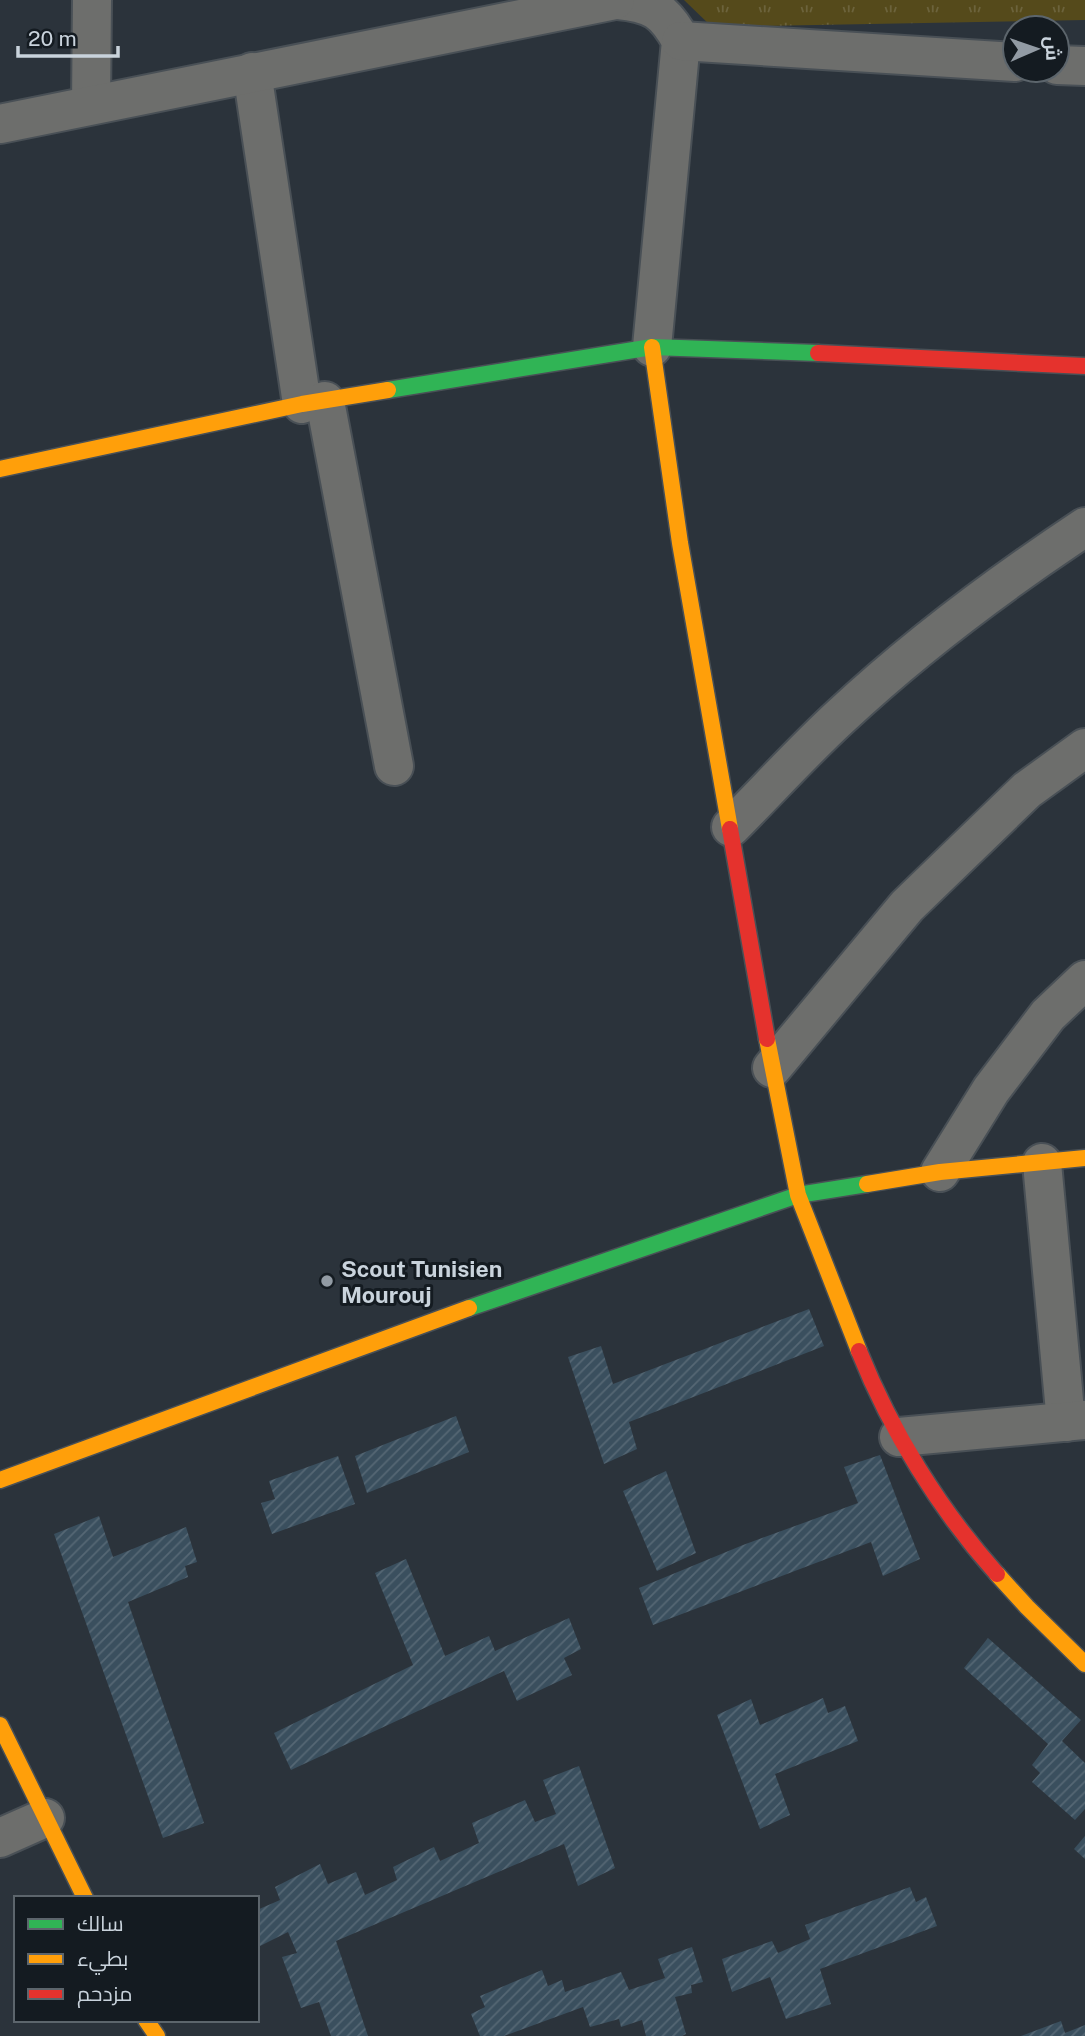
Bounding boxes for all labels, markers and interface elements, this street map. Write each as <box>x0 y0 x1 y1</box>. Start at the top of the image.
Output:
scale bar <box>18 14 117 58</box>
north arrow <box>1001 14 1071 84</box>
text: 20 m <box>28 26 77 51</box>
text: ش <box>1041 36 1064 61</box>
place label: Scout Tunisien Mourouj <box>341 1255 502 1308</box>
marker: Scout Tunisien Mourouj <box>319 1273 335 1289</box>
legend <box>14 1896 259 2022</box>
text: سالك <box>77 1911 124 1936</box>
text: بطيء <box>77 1946 128 1975</box>
text: مزدحم <box>77 1981 132 2008</box>

